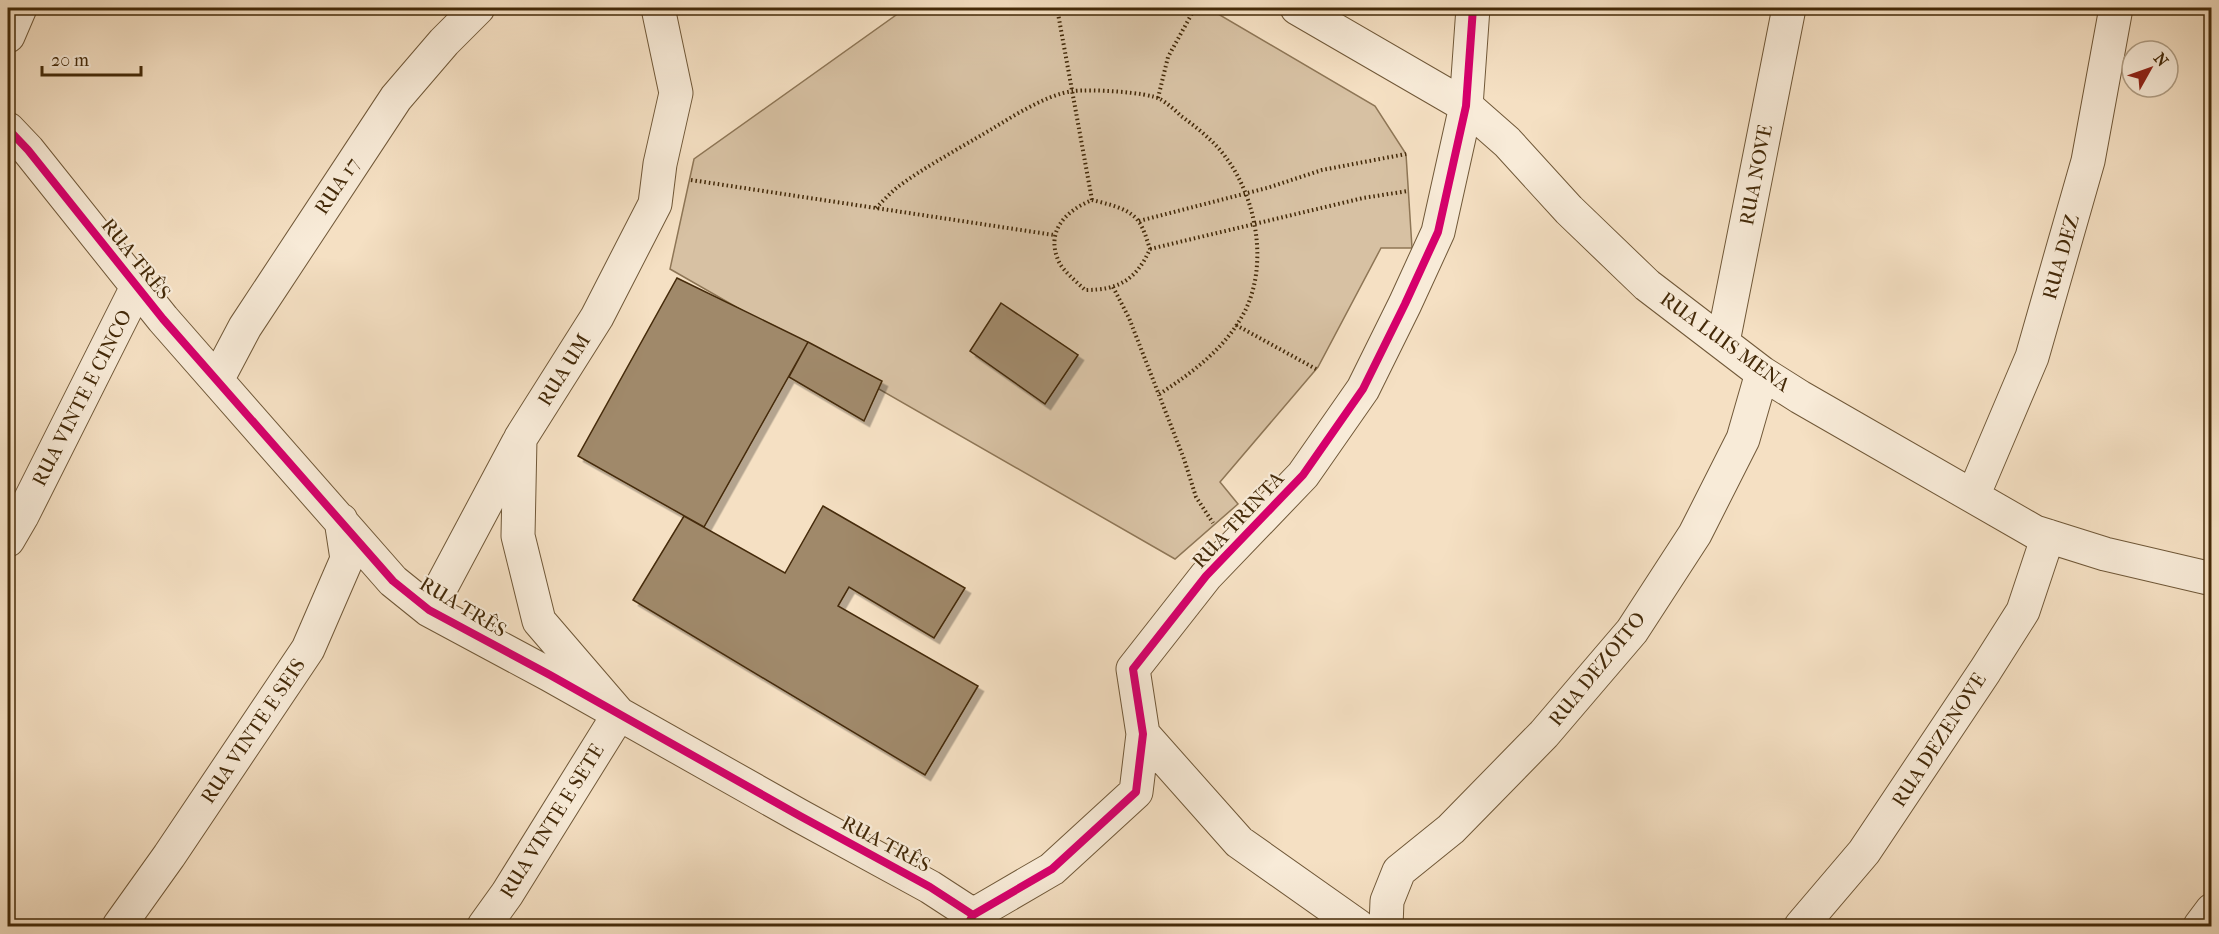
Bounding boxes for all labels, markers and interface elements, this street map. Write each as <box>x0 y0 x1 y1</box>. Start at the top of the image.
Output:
scale bar <box>42 39 141 77</box>
north arrow <box>2120 39 2180 99</box>
text: N <box>2150 49 2173 71</box>
text: 20 m <box>51 50 89 71</box>
street label: RUA NOVE <box>1735 123 1777 227</box>
street label: RUA 17 <box>310 153 364 219</box>
street label: RUA DEZ <box>2038 211 2084 302</box>
street label: RUA TRÊS <box>97 213 176 304</box>
street label: RUA LUIS MENA <box>1656 287 1795 397</box>
street label: RUA VINTE E CINCO <box>28 306 136 490</box>
street label: RUA UM <box>533 330 595 410</box>
street label: RUA TRINTA <box>1187 466 1289 573</box>
street label: RUA TRÊS <box>415 571 511 642</box>
street label: RUA DEZOITO <box>1544 607 1650 731</box>
street label: RUA VINTE E SEIS <box>196 654 310 808</box>
street label: RUA DEZENOVE <box>1887 669 1991 811</box>
street label: RUA VINTE E SETE <box>495 740 609 902</box>
street label: RUA TRÊS <box>838 810 935 877</box>

